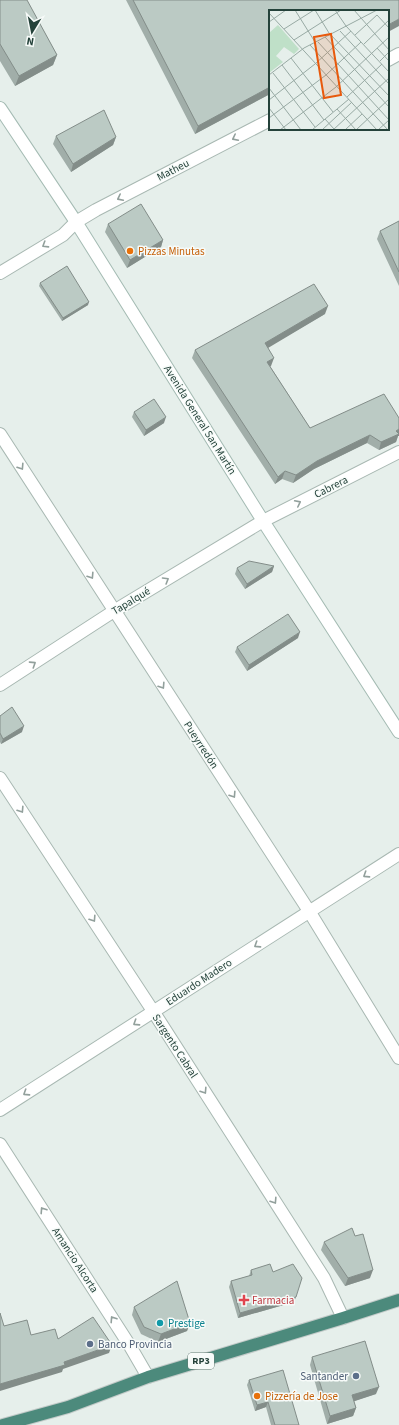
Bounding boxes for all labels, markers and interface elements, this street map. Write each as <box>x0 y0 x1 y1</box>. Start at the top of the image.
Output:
inset map <box>269 10 389 130</box>
north arrow <box>12 12 52 52</box>
text: N <box>25 33 35 49</box>
one-way arrow <box>232 133 240 141</box>
street label: Matheu <box>154 155 192 185</box>
one-way arrow <box>116 193 124 200</box>
one-way arrow <box>42 241 49 248</box>
place label: Pizzas Minutas <box>138 244 205 259</box>
marker: Pizzas Minutas <box>125 246 135 256</box>
street label: Avenida General San Martín <box>160 362 240 478</box>
one-way arrow <box>16 463 24 470</box>
street label: Cabrera <box>311 472 351 502</box>
one-way arrow <box>294 501 301 508</box>
one-way arrow <box>86 572 93 579</box>
one-way arrow <box>162 577 169 584</box>
street label: Tapalqué <box>109 583 154 618</box>
one-way arrow <box>29 661 36 669</box>
one-way arrow <box>157 681 164 688</box>
street label: Pueyrredón <box>180 718 222 772</box>
one-way arrow <box>228 790 235 797</box>
one-way arrow <box>17 806 24 813</box>
one-way arrow <box>363 870 370 877</box>
one-way arrow <box>88 915 95 922</box>
one-way arrow <box>254 940 261 948</box>
street label: Eduardo Madero <box>163 955 235 1009</box>
street label: Sargento Cabral <box>149 1011 201 1081</box>
one-way arrow <box>133 1018 140 1025</box>
one-way arrow <box>199 1087 206 1094</box>
one-way arrow <box>23 1088 30 1096</box>
one-way arrow <box>270 1197 277 1204</box>
one-way arrow <box>40 1207 47 1214</box>
street label: Amancio Alcorta <box>48 1225 102 1295</box>
place label: Farmacia <box>252 1293 294 1308</box>
marker: Farmacia <box>239 1295 249 1305</box>
place label: Prestige <box>168 1316 206 1331</box>
one-way arrow <box>111 1317 118 1324</box>
marker: Prestige <box>155 1318 165 1328</box>
place label: Banco Provincia <box>98 1337 172 1352</box>
marker: Banco Provincia <box>85 1339 95 1349</box>
road number: RP3 <box>188 1353 214 1369</box>
place label: Santander <box>300 1369 348 1384</box>
marker: Santander <box>351 1371 361 1381</box>
place label: Pizzería de Jose <box>265 1389 338 1404</box>
marker: Pizzería de Jose <box>252 1391 262 1401</box>

